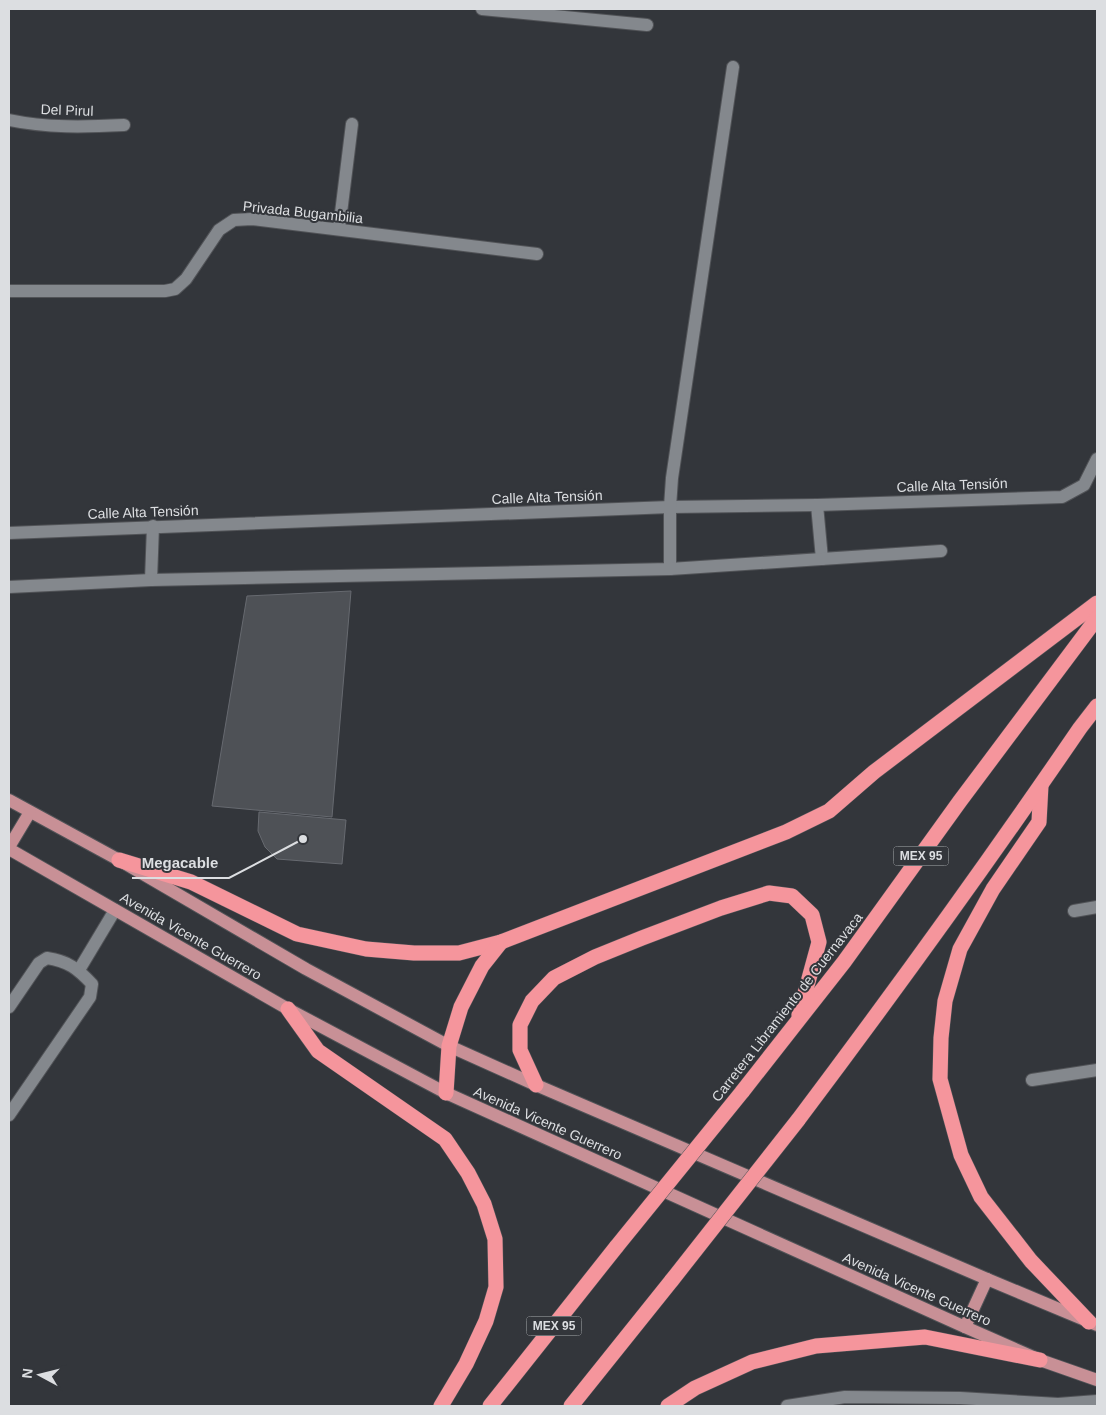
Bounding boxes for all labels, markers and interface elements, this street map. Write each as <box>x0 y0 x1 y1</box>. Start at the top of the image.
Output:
street label: Del Pirul <box>40 101 94 119</box>
street label: Privada Bugambilia <box>242 198 364 226</box>
street label: Calle Alta Tensión <box>896 475 1008 495</box>
street label: Calle Alta Tensión <box>491 487 603 507</box>
street label: Calle Alta Tensión <box>87 502 199 522</box>
road number: MEX 95 <box>894 846 948 866</box>
callout: Megacable <box>132 848 229 878</box>
text: Megacable <box>142 854 218 871</box>
street label: Avenida Vicente Guerrero <box>117 889 265 983</box>
street label: Carretera Libramiento de Cuernavaca <box>708 909 866 1105</box>
street label: Avenida Vicente Guerrero <box>471 1083 625 1163</box>
street label: Avenida Vicente Guerrero <box>840 1249 994 1329</box>
road number: MEX 95 <box>526 1316 582 1335</box>
north arrow <box>15 1350 65 1400</box>
text: N <box>19 1367 36 1379</box>

